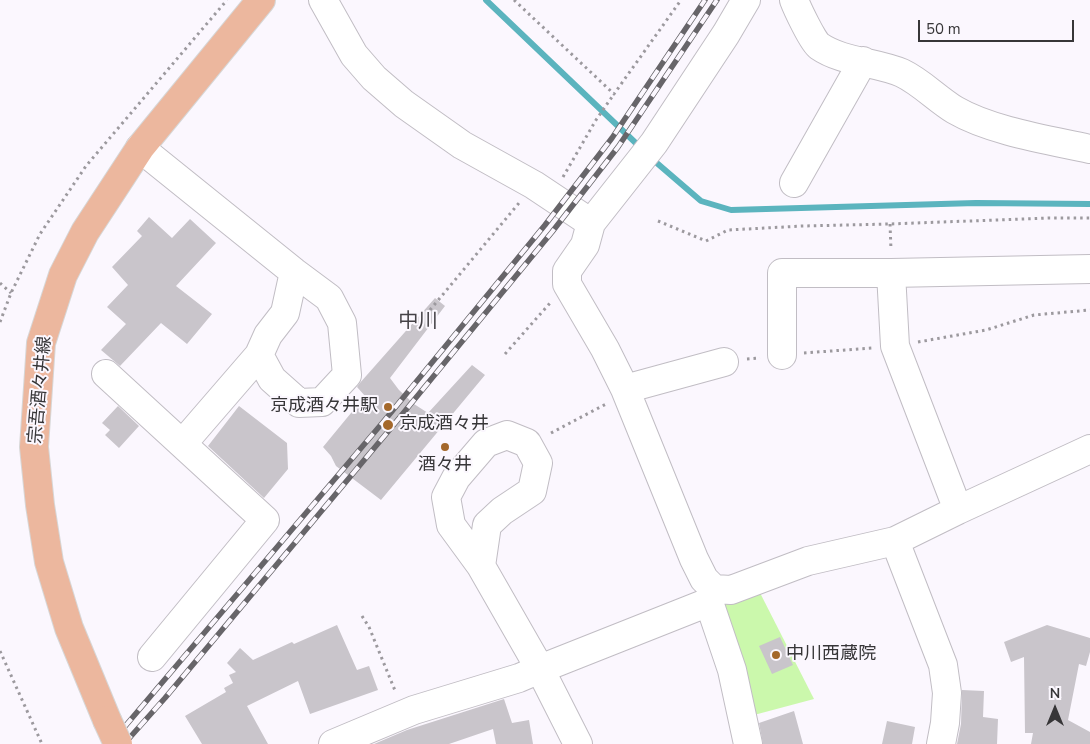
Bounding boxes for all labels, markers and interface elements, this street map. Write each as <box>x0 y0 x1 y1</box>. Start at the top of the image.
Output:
scale bar <box>920 10 1076 42</box>
text: 50 m <box>926 19 961 39</box>
district label: 中川 <box>398 310 438 334</box>
street label: 宗吾酒々井線 <box>26 335 56 445</box>
place label: 京成酒々井駅 <box>270 396 378 418</box>
marker: 京成酒々井駅 <box>382 401 394 413</box>
place label: 京成酒々井 <box>399 414 489 436</box>
marker: 京成酒々井 <box>381 418 395 432</box>
marker: 酒々井 <box>439 441 451 453</box>
place label: 酒々井 <box>418 455 472 477</box>
place label: 中川西蔵院 <box>786 644 876 666</box>
marker: 中川西蔵院 <box>770 649 782 661</box>
north arrow <box>1030 684 1080 734</box>
text: N <box>1050 684 1060 703</box>

